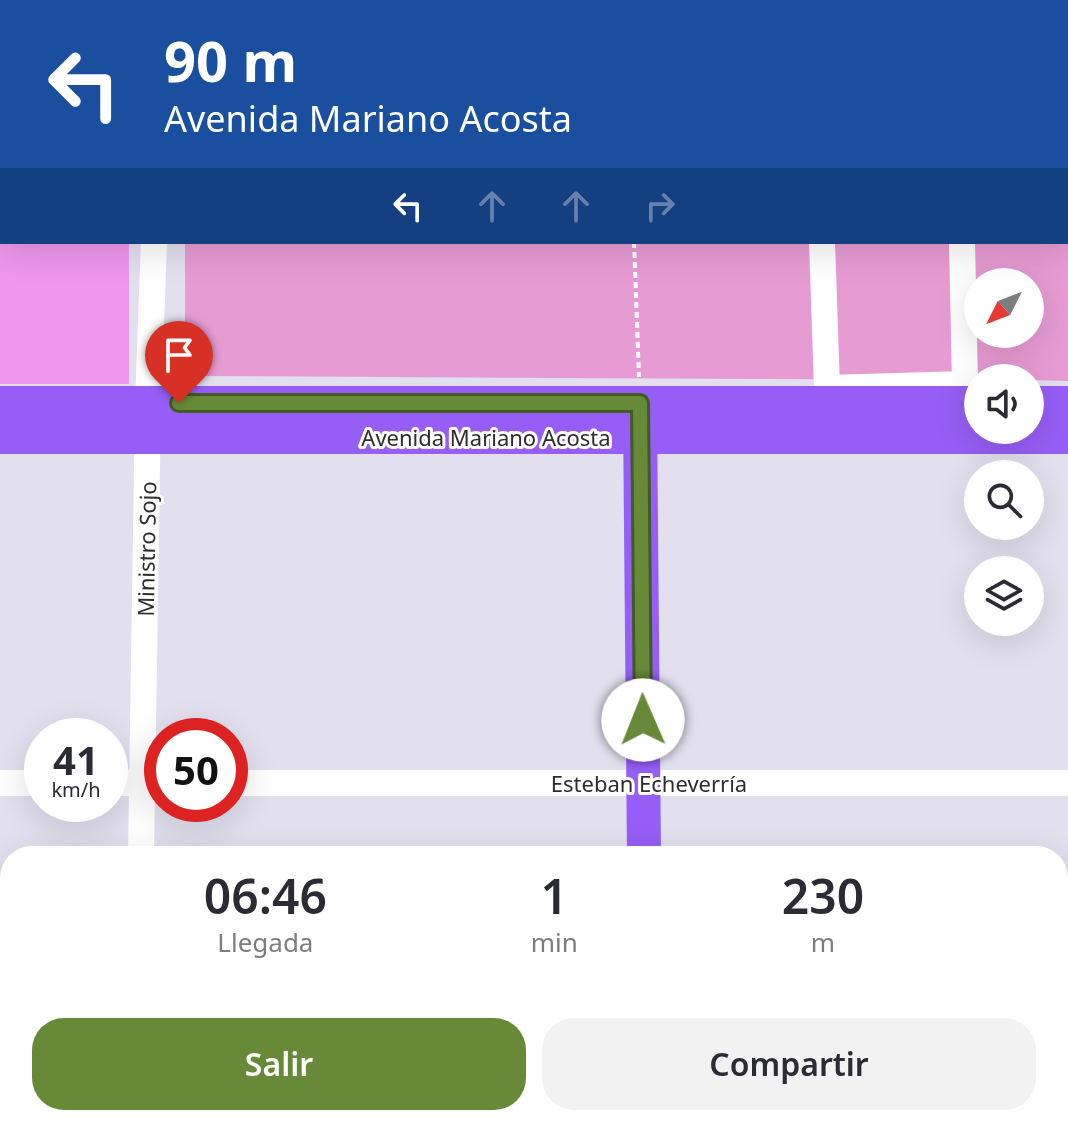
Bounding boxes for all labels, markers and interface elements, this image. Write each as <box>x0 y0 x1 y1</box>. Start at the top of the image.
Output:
text: 90 m <box>164 22 297 98</box>
icon: left <box>32 32 136 136</box>
text: Avenida Mariano Acosta <box>164 94 572 143</box>
icon: left <box>386 184 430 228</box>
icon: ahead <box>470 184 514 228</box>
icon: ahead <box>554 184 598 228</box>
icon: right <box>638 184 682 228</box>
north arrow <box>964 268 1044 348</box>
map controls <box>964 268 1044 636</box>
pin <box>145 321 213 403</box>
icon: arrive <box>157 333 201 377</box>
button: sound <box>964 364 1044 444</box>
street label: Avenida Mariano Acosta <box>361 422 611 452</box>
button: search <box>964 460 1044 540</box>
street label: Ministro Sojo <box>130 481 162 617</box>
button: layers <box>964 556 1044 636</box>
position arrow <box>601 678 685 762</box>
speed limit sign: 50 <box>144 718 248 822</box>
text: 41 <box>53 732 99 787</box>
street label: Esteban Echeverría <box>551 768 747 798</box>
text: km/h <box>51 776 101 803</box>
text: 06:46 <box>204 863 327 928</box>
text: 1 <box>541 863 568 928</box>
text: 230 <box>782 863 864 928</box>
text: Llegada <box>217 924 313 960</box>
text: min <box>531 924 578 960</box>
text: m <box>811 924 835 960</box>
button: Salir <box>32 1018 526 1110</box>
button: Compartir <box>542 1018 1036 1110</box>

